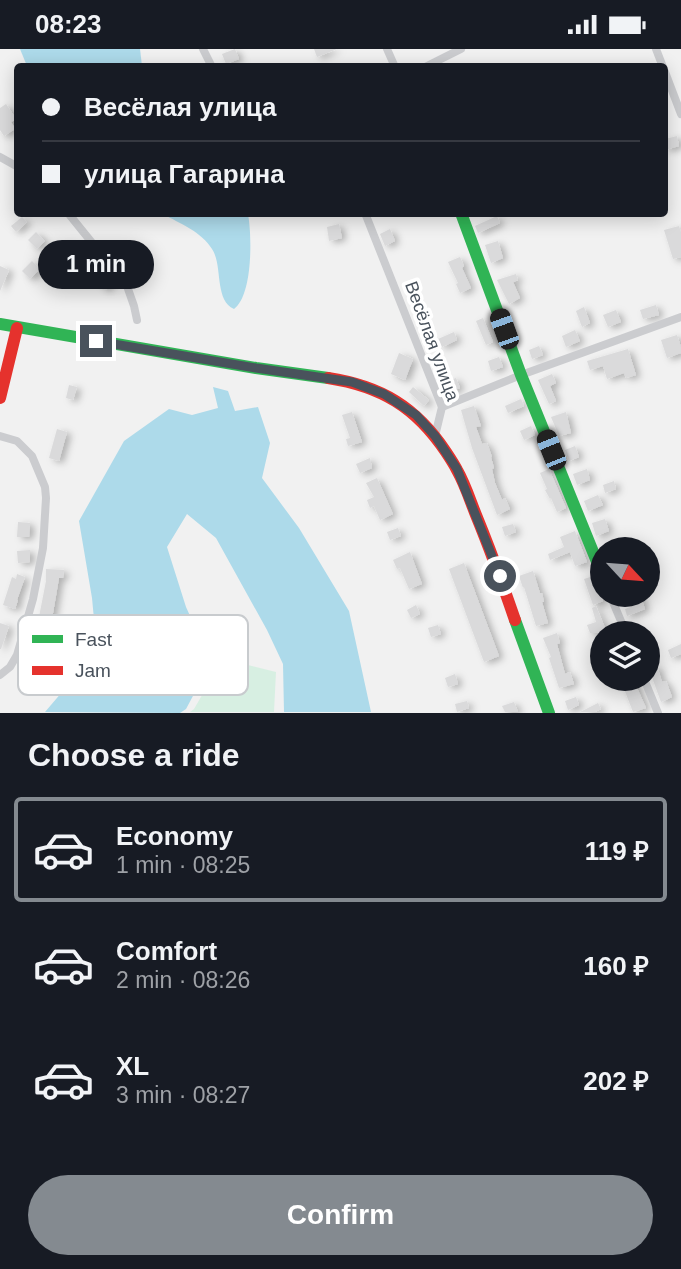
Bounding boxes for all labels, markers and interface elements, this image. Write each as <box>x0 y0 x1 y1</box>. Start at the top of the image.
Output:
text: 08:23 <box>35 9 102 39</box>
text: Весёлая улица <box>84 92 277 122</box>
text: улица Гагарина <box>84 159 285 189</box>
callout: 1 min <box>38 239 154 289</box>
text: 1 min <box>66 251 126 277</box>
street label: Весёлая улица <box>401 278 463 404</box>
car <box>487 306 522 352</box>
route end <box>80 325 112 357</box>
car <box>534 427 569 473</box>
north arrow <box>590 537 660 607</box>
map controls <box>590 537 660 691</box>
route start <box>484 560 516 592</box>
legend <box>18 615 248 695</box>
button: layers <box>590 621 660 691</box>
text: Fast <box>75 629 113 650</box>
text: Jam <box>75 660 111 681</box>
text: Choose a ride <box>28 737 240 773</box>
icon: car <box>32 818 95 881</box>
text: Economy <box>116 821 233 851</box>
text: 119 ₽ <box>585 836 649 866</box>
text: 1 min · 08:25 <box>116 852 250 878</box>
icon: car <box>32 933 95 996</box>
text: Comfort <box>116 936 217 966</box>
text: 160 ₽ <box>583 951 649 981</box>
text: 2 min · 08:26 <box>116 967 250 993</box>
icon: car <box>32 1048 95 1111</box>
text: XL <box>116 1051 149 1081</box>
text: 202 ₽ <box>583 1066 649 1096</box>
text: 3 min · 08:27 <box>116 1082 250 1108</box>
button: Confirm <box>28 1175 653 1255</box>

